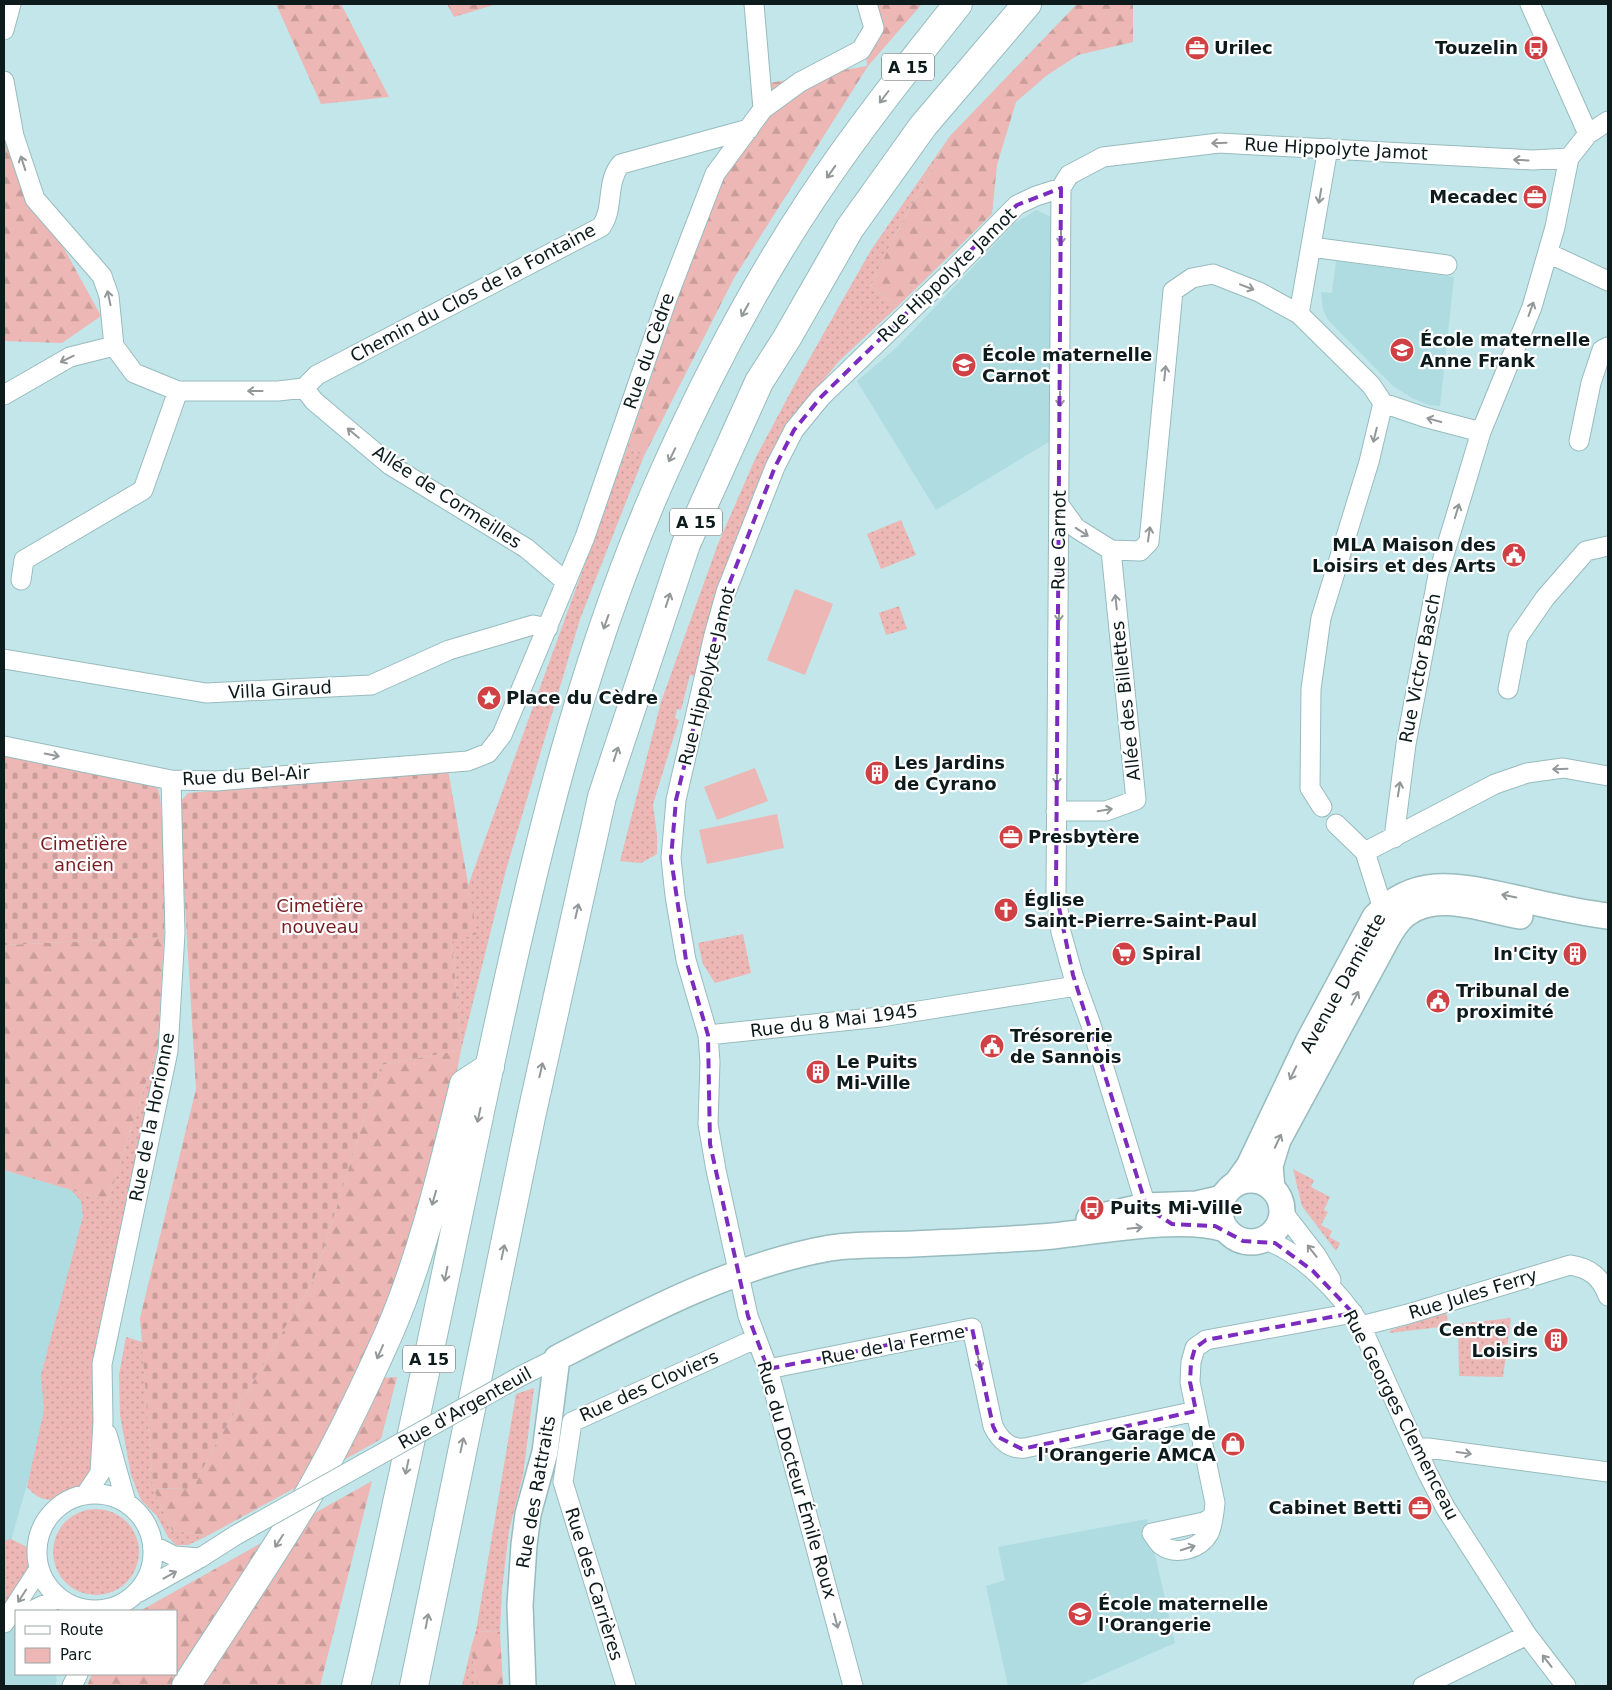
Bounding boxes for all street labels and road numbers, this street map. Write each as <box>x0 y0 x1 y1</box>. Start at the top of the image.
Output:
road number: A 15 <box>882 54 934 80</box>
street label: Rue Hippolyte Jamot <box>1244 133 1428 164</box>
street label: Rue Hippolyte Jamot <box>873 203 1020 346</box>
street label: Chemin du Clos de la Fontaine <box>347 219 599 366</box>
street label: Rue du Cèdre <box>619 290 678 412</box>
street label: Allée de Cormeilles <box>369 441 526 553</box>
street label: Rue Carnot <box>1047 490 1070 590</box>
road number: A 15 <box>670 508 722 536</box>
street label: Rue Hippolyte Jamot <box>674 584 739 768</box>
street label: Rue Victor Basch <box>1395 591 1444 745</box>
street label: Allée des Billettes <box>1107 620 1144 782</box>
street label: Villa Giraud <box>228 676 332 703</box>
street label: Rue du Bel-Air <box>182 762 311 789</box>
street label: Avenue Damiette <box>1295 909 1390 1056</box>
street label: Rue du 8 Mai 1945 <box>749 1000 919 1041</box>
street label: Rue de la Horionne <box>125 1031 178 1203</box>
street label: Rue Jules Ferry <box>1406 1264 1540 1323</box>
street label: Rue Georges Clemenceau <box>1339 1306 1464 1523</box>
street label: Rue de la Ferme <box>819 1320 967 1369</box>
road number: A 15 <box>403 1346 455 1372</box>
street label: Rue des Cloviers <box>576 1346 721 1426</box>
street label: Rue du Docteur Émile Roux <box>753 1359 842 1601</box>
street label: Rue d'Argenteuil <box>394 1362 535 1453</box>
street label: Rue des Rattraits <box>512 1414 559 1570</box>
street label: Rue des Carrières <box>561 1505 628 1663</box>

